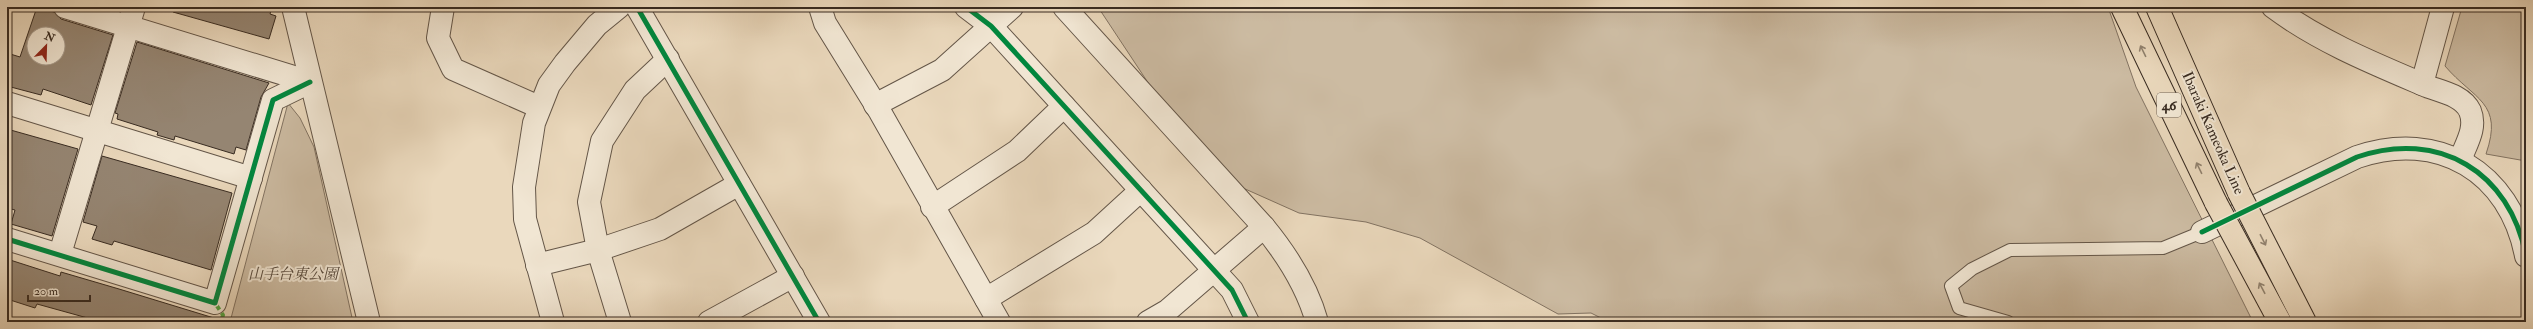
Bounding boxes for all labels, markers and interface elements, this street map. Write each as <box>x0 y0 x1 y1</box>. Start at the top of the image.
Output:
north arrow <box>26 26 66 66</box>
text: N <box>42 29 58 46</box>
one-way arrow <box>2139 45 2146 57</box>
street label: Ibaraki Kameoka Line <box>2177 69 2249 197</box>
road number: 46 <box>2157 93 2181 117</box>
one-way arrow <box>2195 162 2202 174</box>
one-way arrow <box>2260 234 2268 246</box>
park label: 山手台東公園 <box>248 265 341 284</box>
scale bar <box>28 277 90 303</box>
one-way arrow <box>2257 282 2265 294</box>
text: 20 m <box>34 284 59 299</box>

